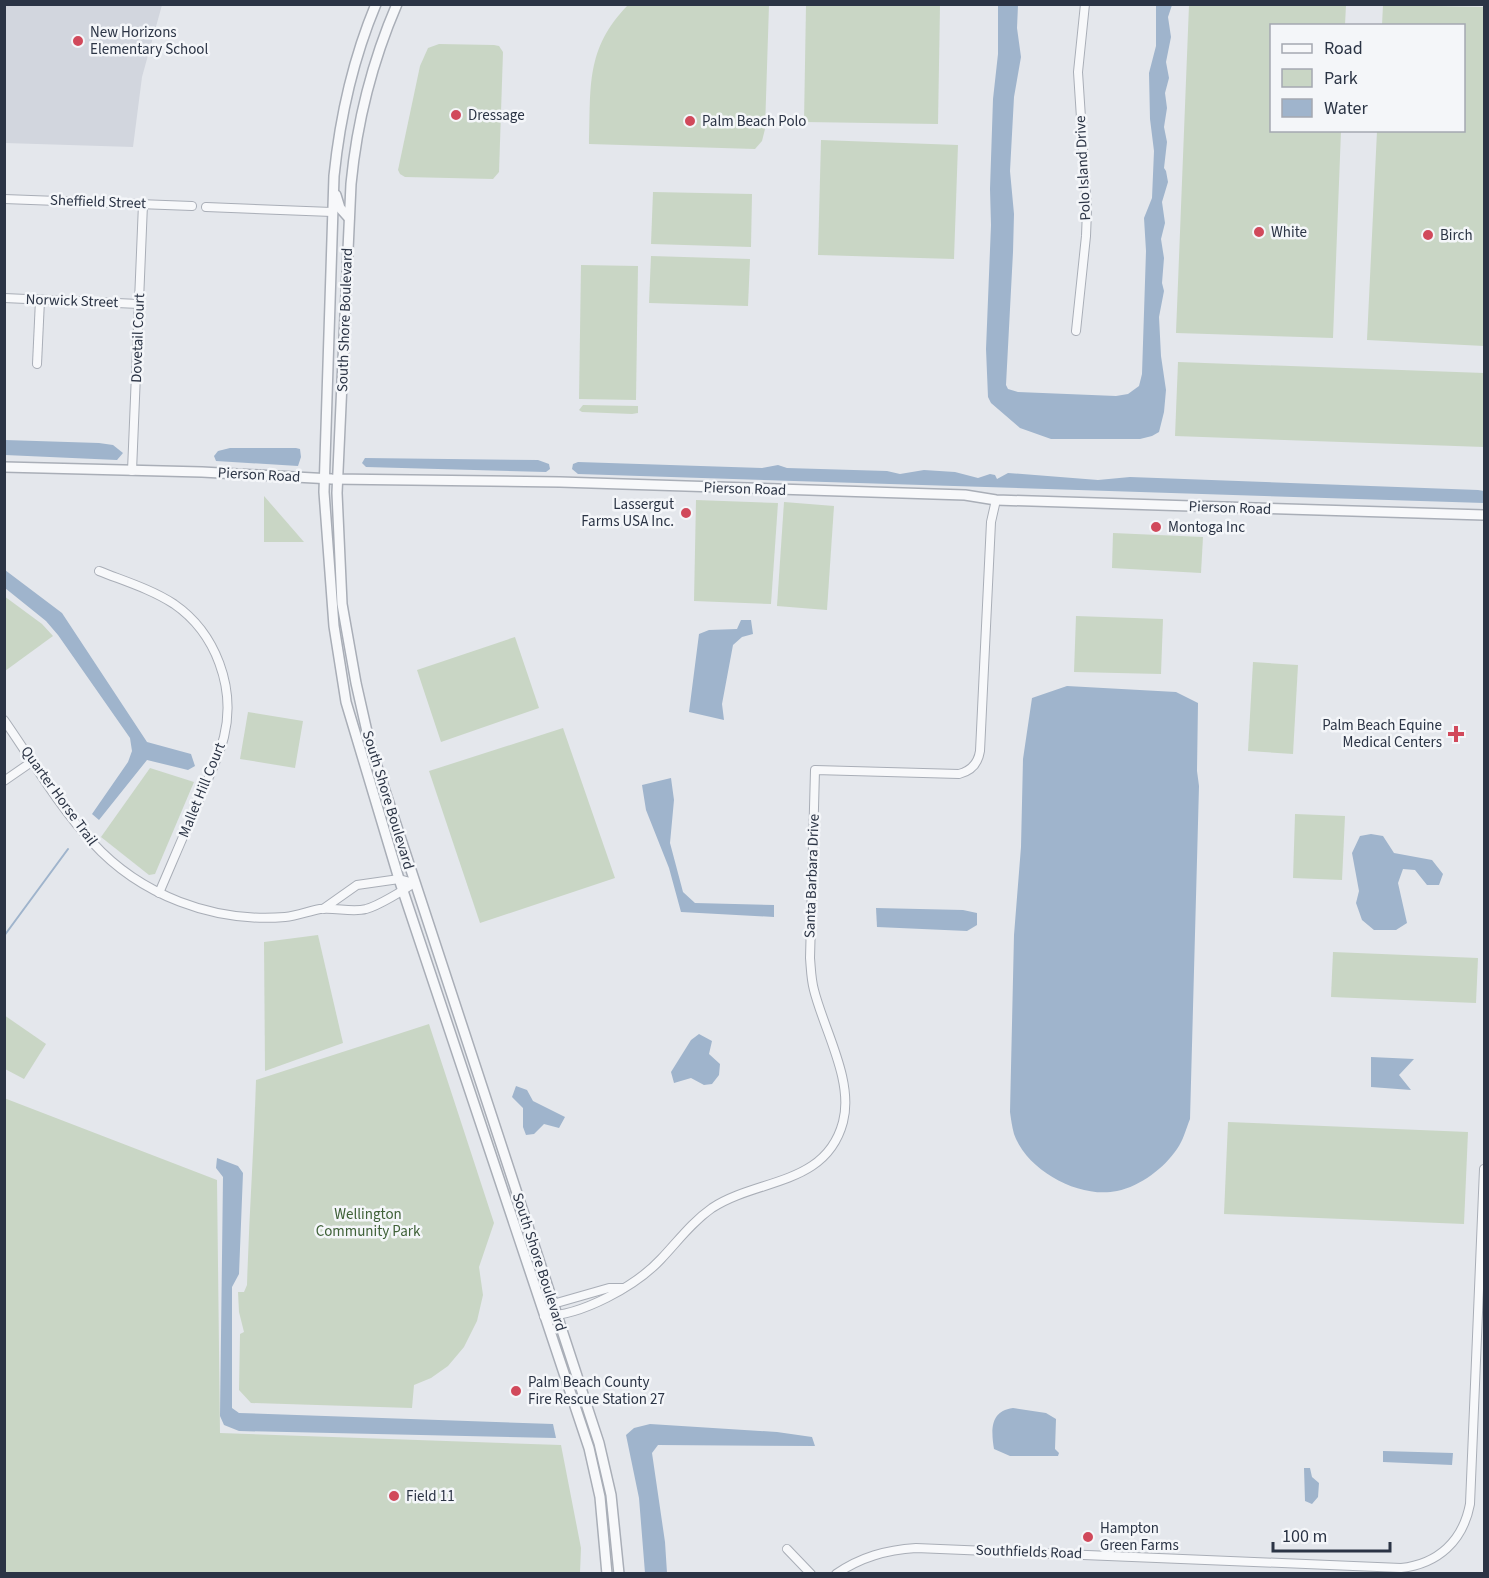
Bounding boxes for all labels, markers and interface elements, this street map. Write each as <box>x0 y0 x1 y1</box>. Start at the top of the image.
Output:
place label: New Horizons Elementary School <box>90 22 208 60</box>
legend <box>1270 24 1465 132</box>
marker: New Horizons Elementary School <box>71 34 85 48</box>
text: Road <box>1324 36 1363 61</box>
text: Park <box>1324 66 1358 91</box>
text: Water <box>1324 96 1368 121</box>
place label: Dressage <box>468 105 525 126</box>
marker: Dressage <box>449 108 463 122</box>
place label: Palm Beach Polo <box>702 111 807 132</box>
marker: Palm Beach Polo <box>683 114 697 128</box>
street label: Polo Island Drive <box>1070 115 1096 221</box>
street label: Sheffield Street <box>50 190 146 214</box>
place label: White <box>1271 222 1307 243</box>
marker: White <box>1252 225 1266 239</box>
place label: Birch <box>1440 225 1473 246</box>
marker: Birch <box>1421 228 1435 242</box>
street label: South Shore Boulevard <box>332 247 358 393</box>
street label: Norwick Street <box>25 289 119 313</box>
street label: Dovetail Court <box>126 293 150 383</box>
street label: Pierson Road <box>217 462 301 488</box>
street label: Pierson Road <box>703 477 787 501</box>
place label: Lassergut Farms USA Inc. <box>581 494 674 532</box>
street label: Pierson Road <box>1188 496 1272 520</box>
marker: Lassergut Farms USA Inc. <box>679 506 693 520</box>
place label: Montoga Inc <box>1168 517 1245 538</box>
marker: Montoga Inc <box>1149 520 1163 534</box>
place label: Palm Beach Equine Medical Centers <box>1322 715 1442 753</box>
marker: Palm Beach Equine Medical Centers <box>1447 725 1465 743</box>
street label: South Shore Boulevard <box>357 728 419 872</box>
street label: Mallet Hill Court <box>173 739 231 841</box>
street label: Quarter Horse Trail <box>16 742 102 850</box>
street label: Santa Barbara Drive <box>799 814 825 938</box>
street label: South Shore Boulevard <box>507 1190 571 1334</box>
park label: Wellington Community Park <box>316 1204 421 1242</box>
place label: Palm Beach County Fire Rescue Station 27 <box>528 1372 665 1410</box>
marker: Palm Beach County Fire Rescue Station 27 <box>509 1384 523 1398</box>
place label: Field 11 <box>406 1486 455 1507</box>
marker: Field 11 <box>387 1489 401 1503</box>
scale bar <box>1273 1515 1390 1553</box>
place label: Hampton Green Farms <box>1100 1518 1179 1556</box>
text: 100 m <box>1282 1524 1327 1549</box>
marker: Hampton Green Farms <box>1081 1530 1095 1544</box>
street label: Southfields Road <box>975 1540 1083 1564</box>

